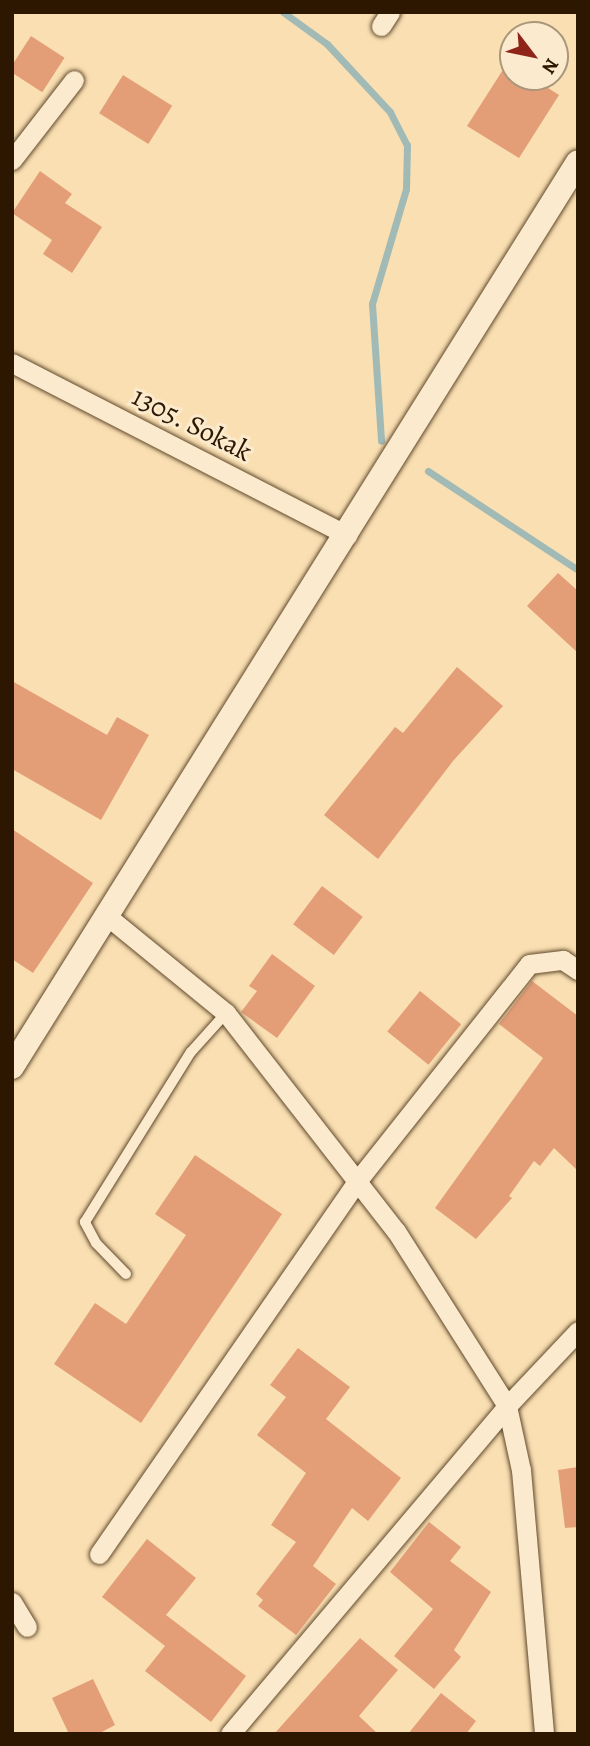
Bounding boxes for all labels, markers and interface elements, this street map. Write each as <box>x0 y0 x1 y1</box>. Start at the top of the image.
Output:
north arrow <box>499 21 569 91</box>
text: N <box>535 53 565 79</box>
street label: 1305. Sokak <box>126 379 258 469</box>

